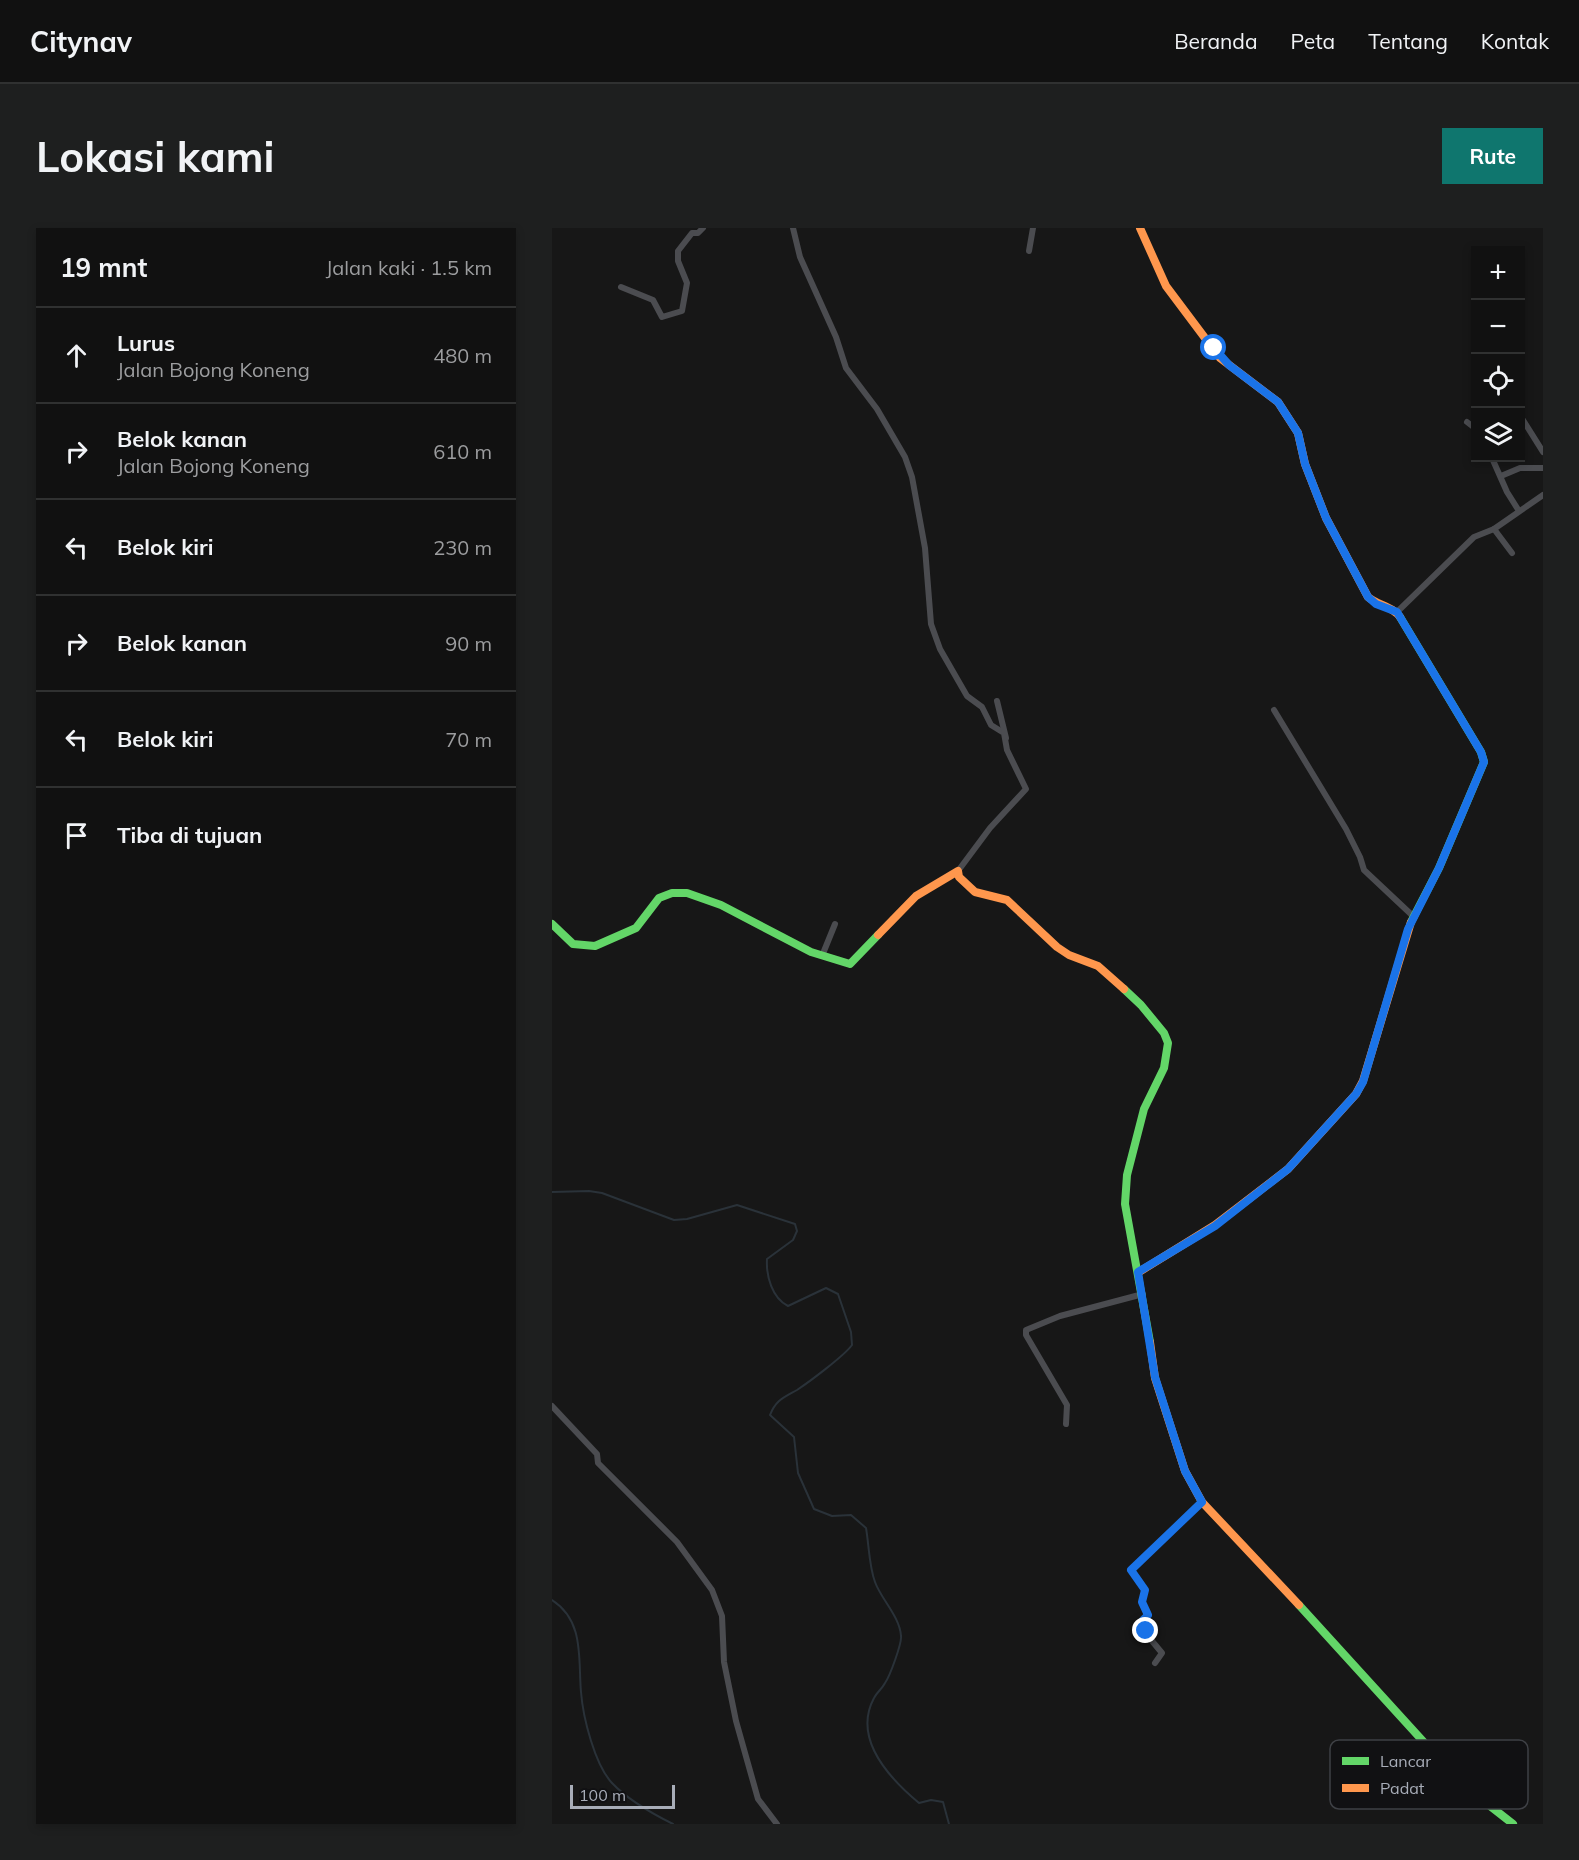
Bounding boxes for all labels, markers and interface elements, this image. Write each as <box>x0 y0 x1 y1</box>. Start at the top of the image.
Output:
text: Citynav <box>30 24 132 59</box>
text: Beranda <box>1174 28 1258 54</box>
text: Peta <box>1291 28 1335 54</box>
text: Tentang <box>1368 28 1448 54</box>
text: Kontak <box>1481 28 1549 54</box>
button: Rute <box>1442 128 1543 184</box>
text: Lokasi kami <box>36 130 274 183</box>
map controls <box>1471 246 1525 462</box>
button: + <box>1471 246 1525 300</box>
text: 19 mnt <box>60 251 147 284</box>
text: Jalan kaki · 1.5 km <box>326 255 492 280</box>
button: − <box>1471 300 1525 354</box>
text: Lurus <box>117 329 175 357</box>
route start <box>1200 334 1226 360</box>
icon: ahead <box>60 339 93 372</box>
text: 480 m <box>433 343 492 368</box>
button: locate <box>1471 354 1525 408</box>
text: Jalan Bojong Koneng <box>117 357 310 382</box>
button: layers <box>1471 408 1525 462</box>
text: Belok kanan <box>117 425 247 453</box>
icon: right <box>60 435 93 468</box>
text: 610 m <box>433 439 492 464</box>
text: Jalan Bojong Koneng <box>117 453 310 478</box>
icon: left <box>60 531 93 564</box>
text: Belok kiri <box>117 533 213 561</box>
text: 230 m <box>433 535 492 560</box>
icon: right <box>60 627 93 660</box>
text: Belok kanan <box>117 629 247 657</box>
text: 90 m <box>445 631 492 656</box>
icon: left <box>60 723 93 756</box>
text: Belok kiri <box>117 725 213 753</box>
text: 70 m <box>445 727 492 752</box>
icon: arrive <box>60 819 93 852</box>
text: Tiba di tujuan <box>117 821 262 849</box>
route end <box>1132 1617 1158 1643</box>
legend <box>1330 1740 1528 1809</box>
text: Lancar <box>1380 1751 1431 1771</box>
text: Padat <box>1380 1778 1425 1798</box>
scale bar <box>570 1782 675 1810</box>
text: 100 m <box>579 1785 626 1805</box>

